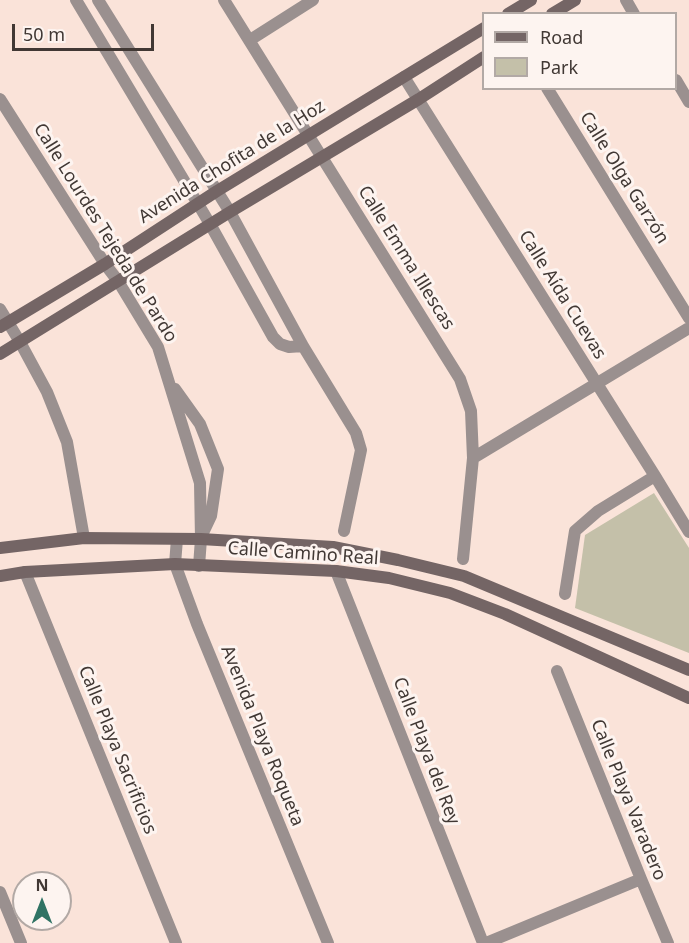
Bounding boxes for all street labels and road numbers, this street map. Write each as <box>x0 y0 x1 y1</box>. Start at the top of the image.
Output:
street label: Avenida Chofita de la Hoz <box>135 96 329 228</box>
street label: Calle Olga Garzón <box>575 108 673 248</box>
street label: Calle Lourdes Tejeda de Pardo <box>29 120 181 346</box>
street label: Calle Emma Illescas <box>353 182 459 334</box>
street label: Calle Aída Cuevas <box>514 227 610 363</box>
street label: Calle Camino Real <box>227 538 379 570</box>
street label: Avenida Playa Roqueta <box>216 642 308 830</box>
street label: Calle Playa Sacrificios <box>73 663 161 837</box>
street label: Calle Playa del Rey <box>388 674 464 828</box>
street label: Calle Playa Varadero <box>586 716 670 884</box>

